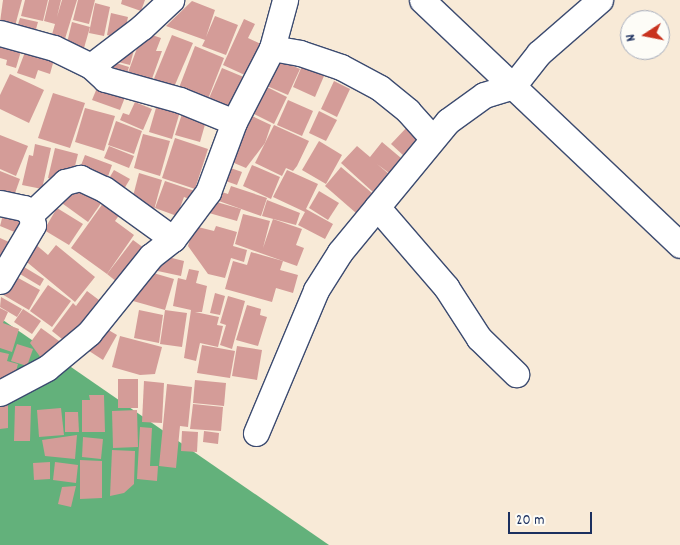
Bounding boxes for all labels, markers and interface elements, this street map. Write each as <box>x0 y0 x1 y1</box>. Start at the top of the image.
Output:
north arrow <box>620 10 670 60</box>
text: N <box>621 32 642 43</box>
scale bar <box>510 502 594 534</box>
text: 20 m <box>516 510 544 532</box>

